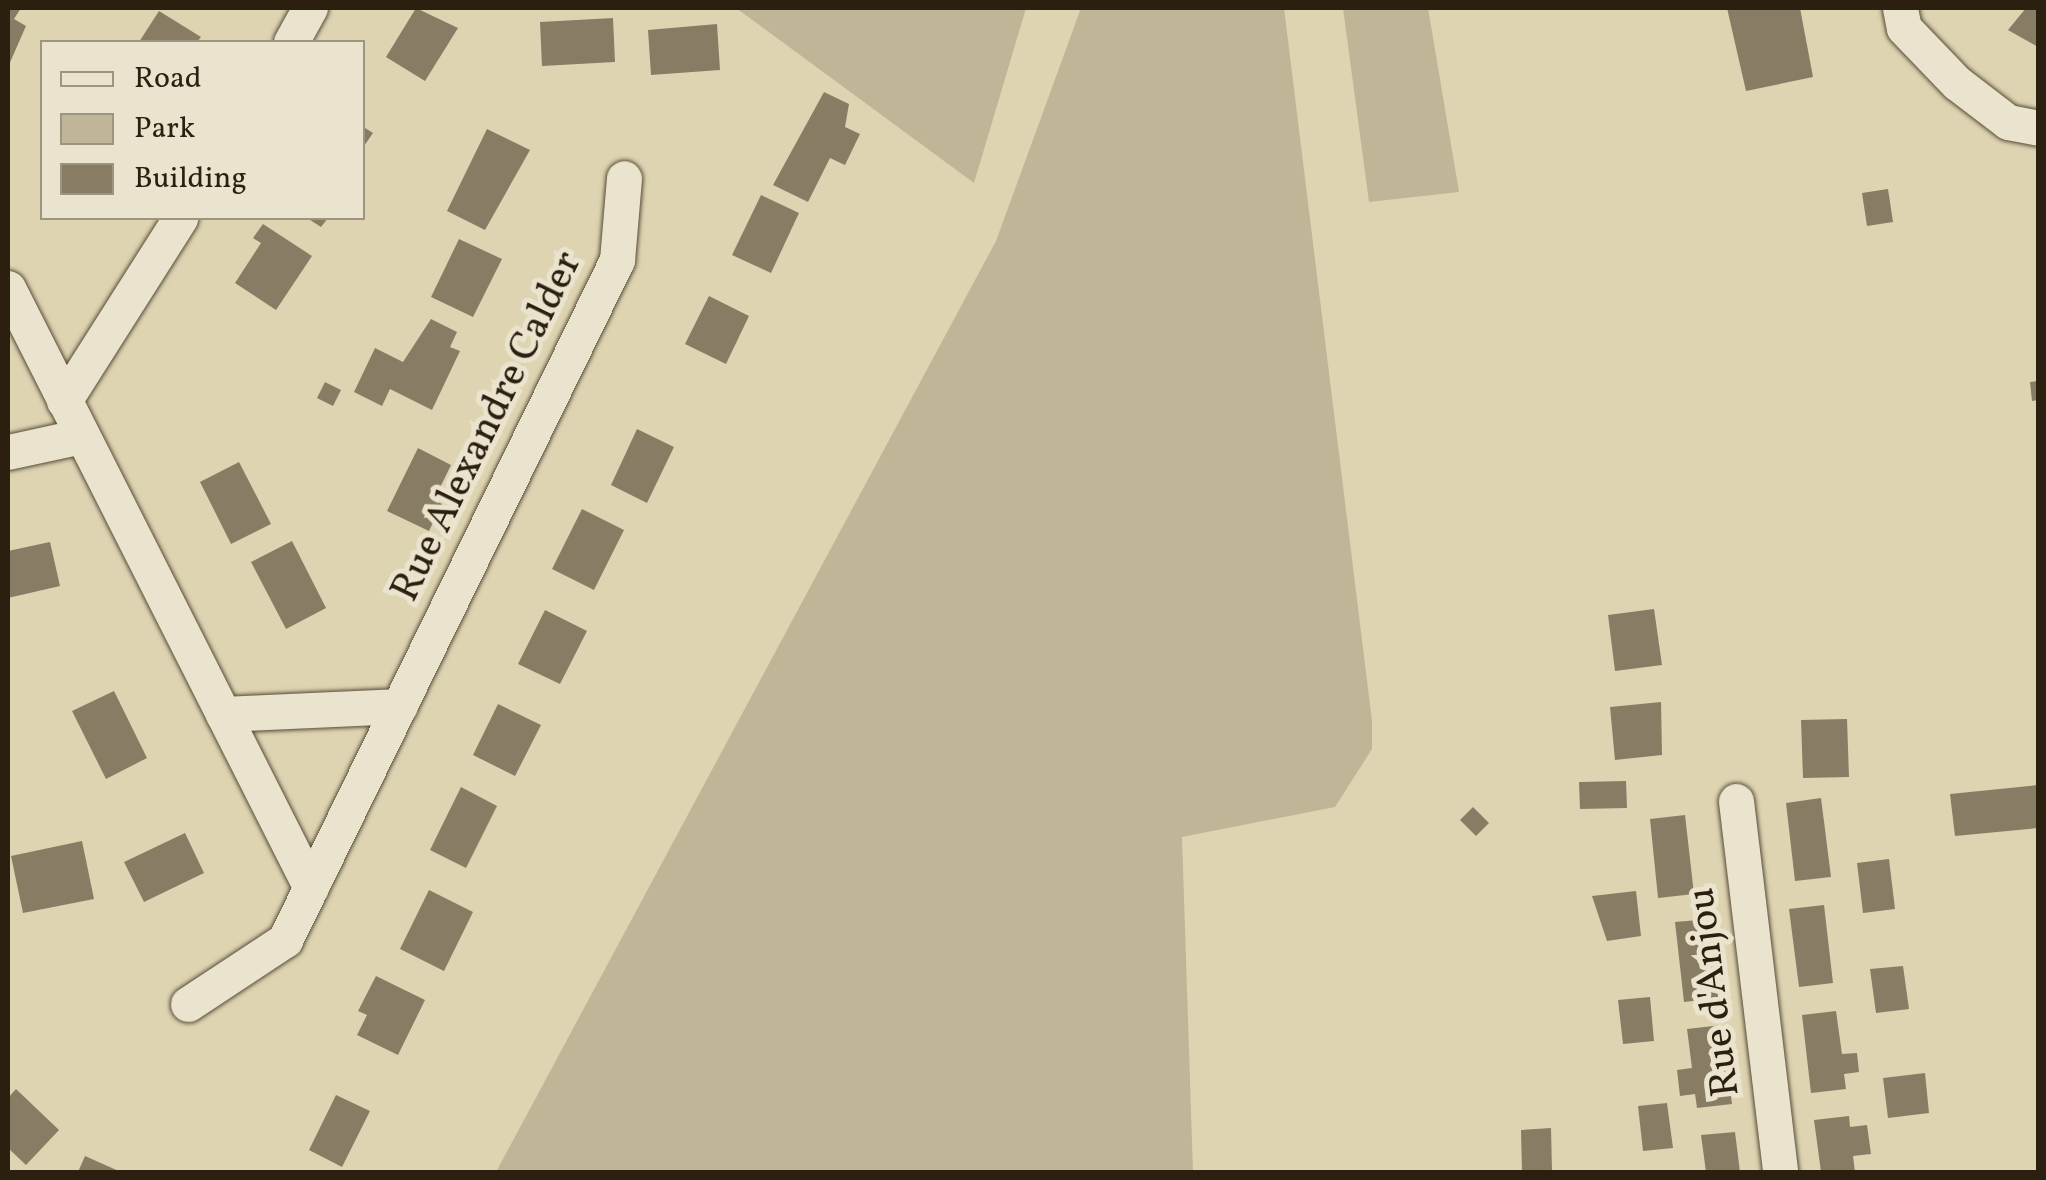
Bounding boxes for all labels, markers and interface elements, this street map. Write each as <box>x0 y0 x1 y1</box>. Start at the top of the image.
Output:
legend <box>40 40 365 220</box>
text: Road <box>134 58 202 100</box>
text: Park <box>134 108 195 150</box>
text: Building <box>134 158 247 200</box>
street label: Rue Alexandre Calder <box>382 244 594 610</box>
street label: Rue d'Anjou <box>1678 885 1752 1099</box>

